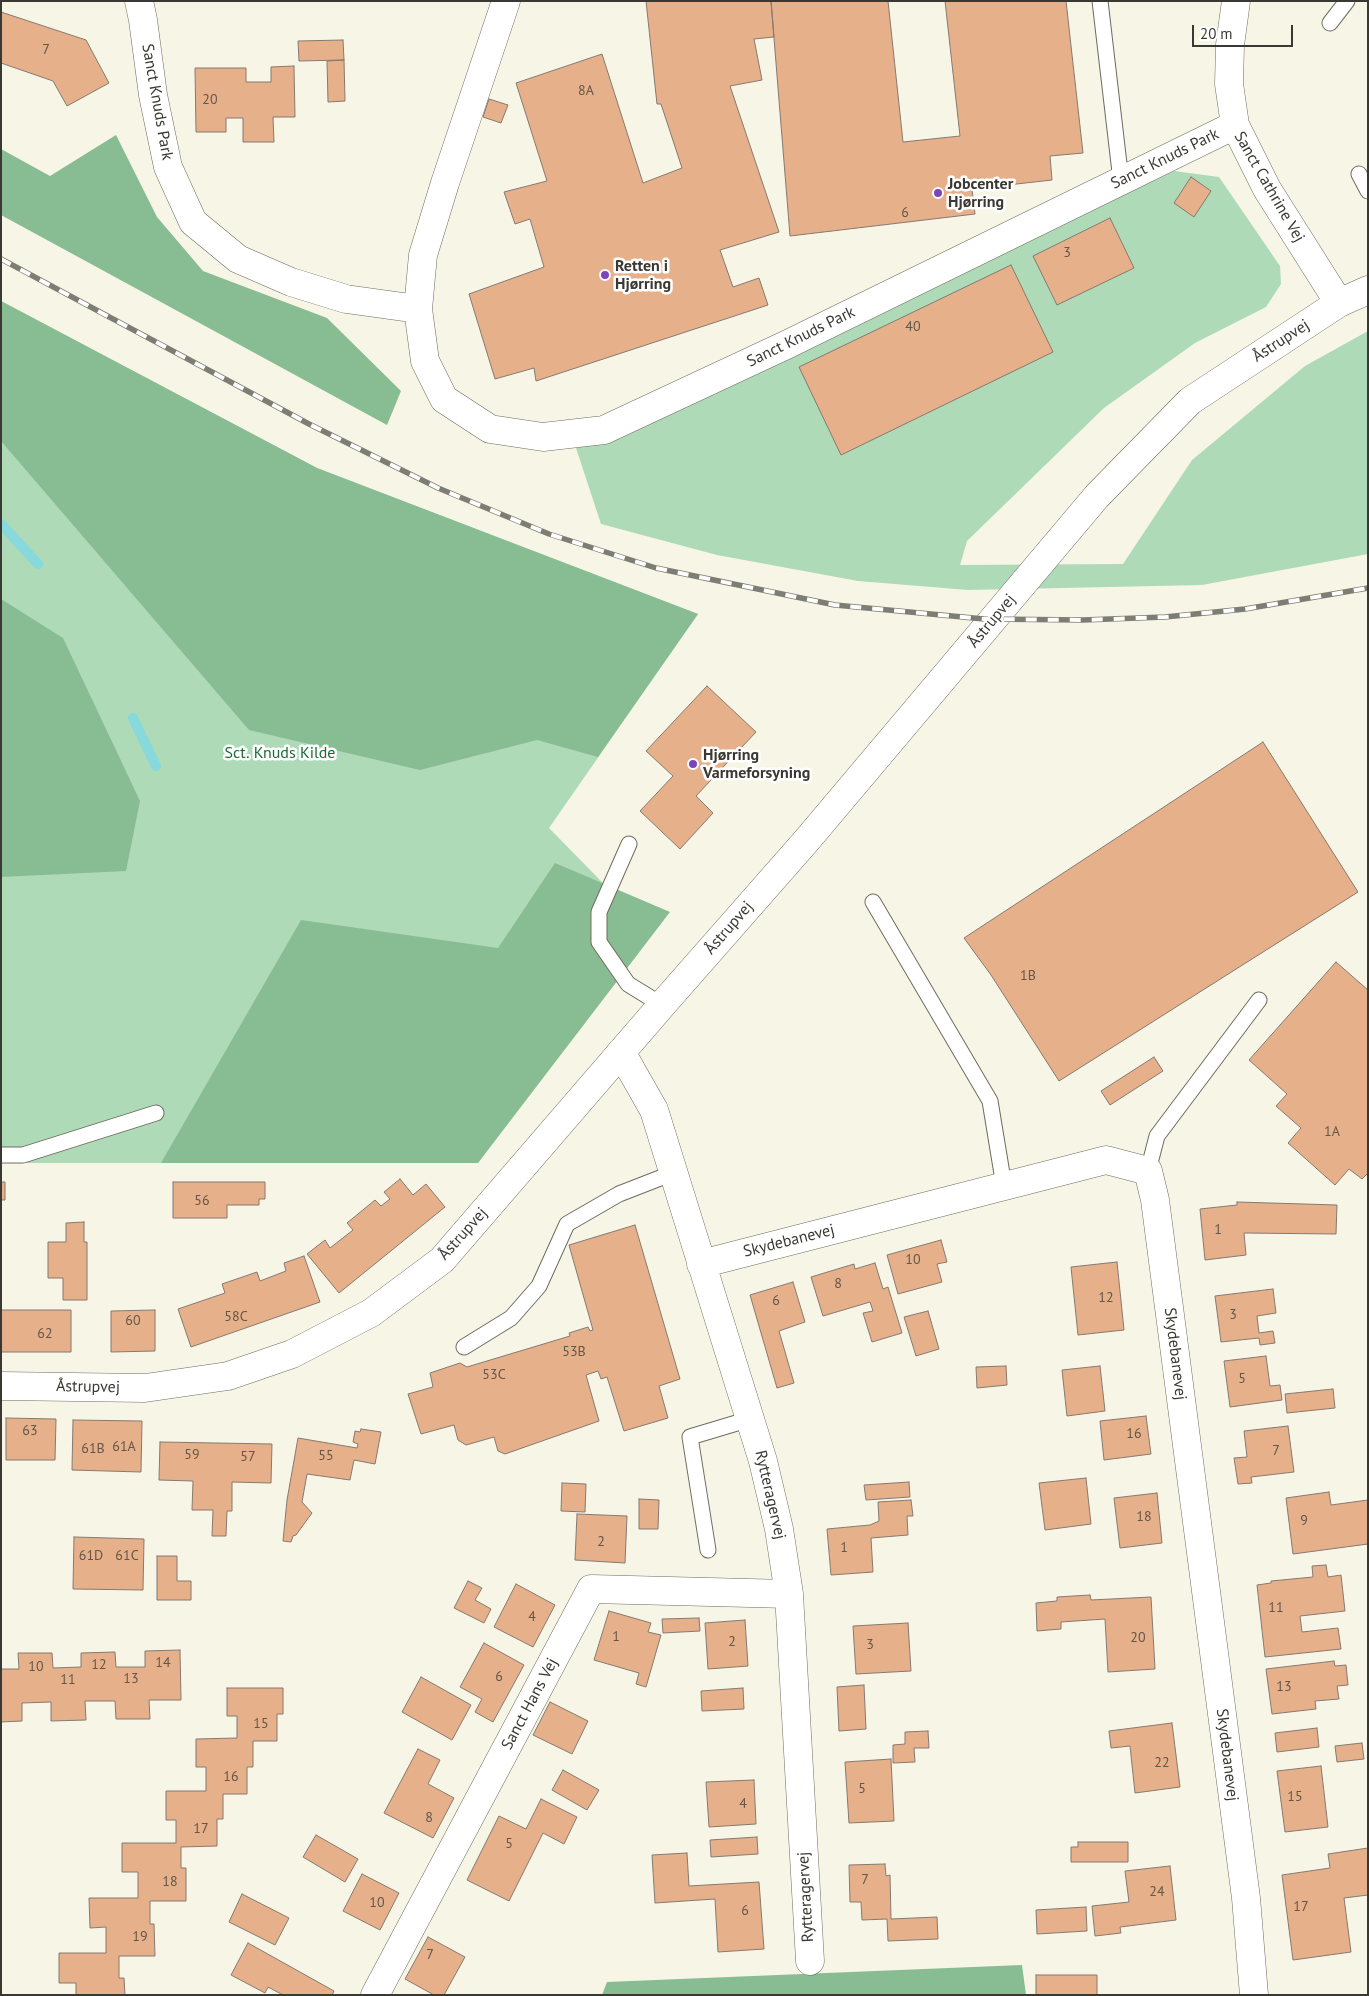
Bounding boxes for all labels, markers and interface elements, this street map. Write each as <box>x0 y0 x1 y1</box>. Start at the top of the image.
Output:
scale bar <box>1194 15 1295 47</box>
text: 20 m <box>1200 24 1233 43</box>
house number: 7 <box>42 42 50 58</box>
street label: Sanct Knuds Park <box>137 42 177 162</box>
house number: 8A <box>578 83 594 99</box>
house number: 20 <box>202 92 218 108</box>
street label: Sanct Knuds Park <box>1108 125 1222 193</box>
street label: Sanct Cathrine Vej <box>1230 128 1308 246</box>
place label: Jobcenter Hjørring <box>948 174 1013 212</box>
marker: Jobcenter Hjørring <box>932 187 944 199</box>
house number: 6 <box>901 205 909 221</box>
house number: 3 <box>1063 245 1071 261</box>
place label: Retten i Hjørring <box>615 256 671 294</box>
marker: Retten i Hjørring <box>599 269 611 281</box>
street label: Sanct Knuds Park <box>744 303 858 371</box>
street label: Åstrupvej <box>1249 316 1313 366</box>
house number: 40 <box>905 319 921 335</box>
street label: Åstrupvej <box>964 590 1020 652</box>
park label: Sct. Knuds Kilde <box>225 743 335 763</box>
place label: Hjørring Varmeforsyning <box>703 745 810 783</box>
marker: Hjørring Varmeforsyning <box>687 758 699 770</box>
street label: Åstrupvej <box>701 898 757 958</box>
house number: 1B <box>1020 968 1036 984</box>
house number: 1A <box>1324 1124 1340 1140</box>
house number: 56 <box>194 1193 210 1209</box>
street label: Åstrupvej <box>434 1204 492 1264</box>
street label: Skydebanevej <box>741 1220 837 1262</box>
house number: 1 <box>1214 1222 1222 1238</box>
house number: 10 <box>905 1252 921 1268</box>
house number: 8 <box>834 1276 842 1292</box>
house number: 12 <box>1098 1290 1114 1306</box>
house number: 6 <box>772 1293 780 1309</box>
street label: Skydebanevej <box>1160 1307 1190 1401</box>
house number: 3 <box>1229 1307 1237 1323</box>
house number: 58C <box>224 1309 248 1325</box>
house number: 60 <box>125 1313 141 1329</box>
house number: 62 <box>37 1326 53 1342</box>
house number: 53B <box>562 1344 586 1360</box>
house number: 53C <box>482 1367 506 1383</box>
house number: 5 <box>1238 1371 1246 1387</box>
street label: Åstrupvej <box>56 1377 120 1397</box>
house number: 63 <box>22 1423 38 1439</box>
house number: 16 <box>1126 1426 1142 1442</box>
house number: 61A <box>112 1439 136 1455</box>
house number: 61B <box>81 1441 105 1457</box>
house number: 7 <box>1272 1443 1280 1459</box>
house number: 59 <box>184 1447 200 1463</box>
house number: 55 <box>318 1448 334 1464</box>
house number: 57 <box>240 1449 256 1465</box>
street label: Rytteragervej <box>750 1449 790 1541</box>
house number: 18 <box>1136 1509 1152 1525</box>
house number: 9 <box>1300 1513 1308 1529</box>
house number: 2 <box>597 1534 605 1550</box>
house number: 1 <box>840 1540 848 1556</box>
house number: 61D <box>79 1548 103 1564</box>
house number: 61C <box>115 1548 139 1564</box>
house number: 11 <box>1268 1600 1284 1616</box>
house number: 4 <box>528 1609 536 1625</box>
house number: 1 <box>612 1629 620 1645</box>
house number: 20 <box>1130 1630 1146 1646</box>
house number: 2 <box>728 1634 736 1650</box>
house number: 3 <box>866 1637 874 1653</box>
house number: 14 <box>155 1655 171 1671</box>
street label: Sanct Hans Vej <box>498 1655 562 1753</box>
house number: 12 <box>91 1657 107 1673</box>
house number: 10 <box>28 1659 44 1675</box>
house number: 6 <box>495 1669 503 1685</box>
house number: 13 <box>123 1671 139 1687</box>
house number: 11 <box>60 1672 76 1688</box>
house number: 13 <box>1276 1679 1292 1695</box>
street label: Skydebanevej <box>1212 1708 1242 1802</box>
house number: 15 <box>253 1716 269 1732</box>
house number: 22 <box>1154 1755 1170 1771</box>
house number: 16 <box>223 1769 239 1785</box>
house number: 5 <box>858 1781 866 1797</box>
house number: 15 <box>1287 1789 1303 1805</box>
house number: 4 <box>739 1796 747 1812</box>
house number: 8 <box>425 1810 433 1826</box>
house number: 17 <box>193 1821 209 1837</box>
house number: 5 <box>505 1836 513 1852</box>
street label: Rytteragervej <box>794 1851 818 1943</box>
house number: 7 <box>861 1872 869 1888</box>
house number: 18 <box>162 1874 178 1890</box>
house number: 24 <box>1149 1884 1165 1900</box>
house number: 10 <box>369 1895 385 1911</box>
house number: 17 <box>1293 1899 1309 1915</box>
house number: 6 <box>741 1903 749 1919</box>
house number: 19 <box>132 1929 148 1945</box>
house number: 7 <box>426 1947 434 1963</box>

